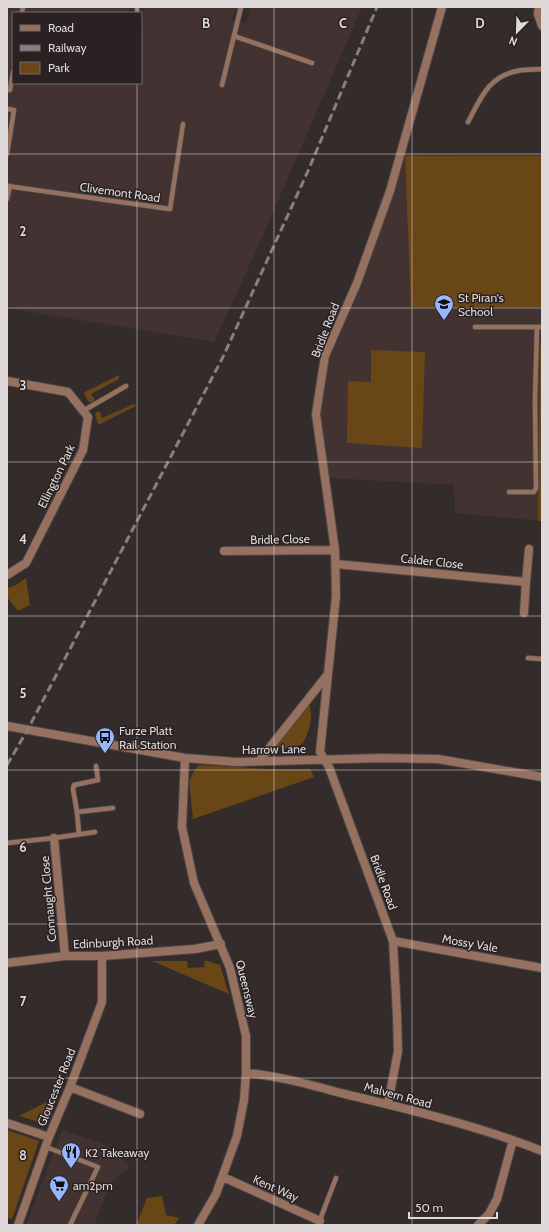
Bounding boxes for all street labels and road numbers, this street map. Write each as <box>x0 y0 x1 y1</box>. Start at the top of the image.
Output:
street label: Clivemont Road <box>79 179 161 205</box>
street label: Bridle Road <box>308 300 342 360</box>
street label: Ellington Park <box>34 441 78 510</box>
street label: Bridle Close <box>250 531 310 547</box>
street label: Calder Close <box>400 550 464 572</box>
street label: Harrow Lane <box>242 741 306 757</box>
street label: Bridle Road <box>367 852 401 912</box>
street label: Connaught Close <box>37 855 59 943</box>
street label: Mossy Vale <box>441 931 499 955</box>
street label: Edinburgh Road <box>73 932 153 952</box>
street label: Queensway <box>233 958 261 1020</box>
street label: Gloucester Road <box>34 1046 78 1128</box>
street label: Malvern Road <box>363 1079 433 1111</box>
street label: Kent Way <box>251 1171 301 1205</box>

